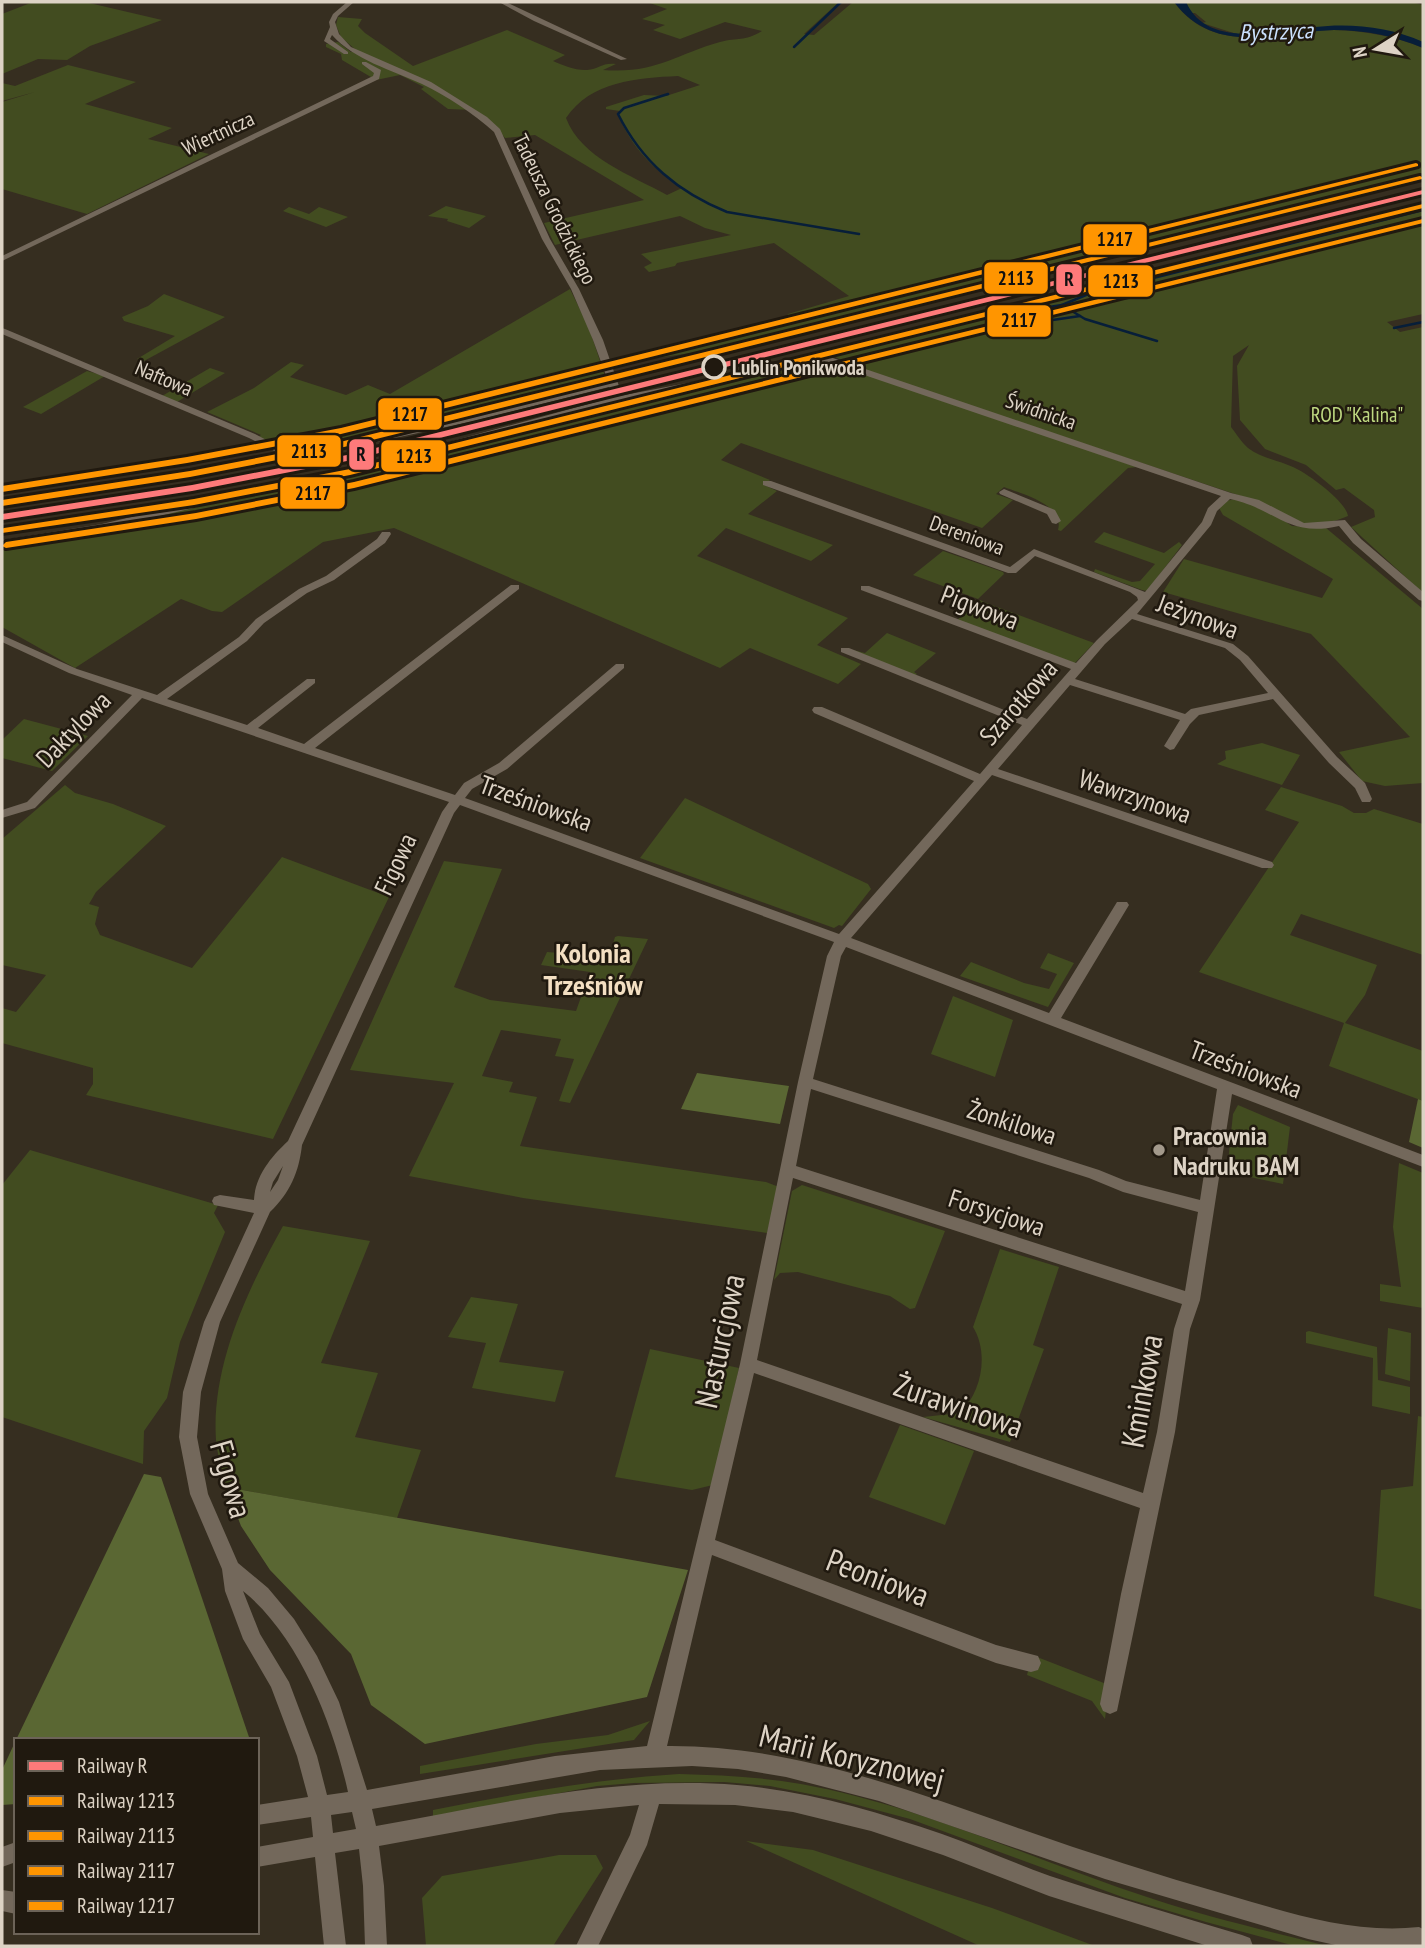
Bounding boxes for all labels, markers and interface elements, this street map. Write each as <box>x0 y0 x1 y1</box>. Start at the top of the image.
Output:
north arrow <box>1341 14 1411 84</box>
water label: Bystrzyca <box>1238 15 1315 47</box>
text: N <box>1347 45 1372 60</box>
street label: Wiertnicza <box>178 105 258 161</box>
street label: Tadeusza Grodzickiego <box>507 130 603 288</box>
line badge: 1217 <box>1082 223 1148 256</box>
text: 1217 <box>1097 227 1133 251</box>
line badge: 2113 <box>983 261 1049 295</box>
line badge: R <box>1055 263 1083 296</box>
line badge: 1213 <box>1087 264 1154 298</box>
text: 2113 <box>998 266 1034 290</box>
text: R <box>1064 267 1074 291</box>
text: 1213 <box>1103 269 1139 293</box>
line badge: 2117 <box>986 304 1052 338</box>
text: 2117 <box>1001 308 1037 332</box>
street label: Naftowa <box>131 354 197 402</box>
place label: Lublin Ponikwoda <box>732 354 865 381</box>
marker: Lublin Ponikwoda <box>702 355 726 379</box>
street label: Świdnicka <box>1002 386 1080 436</box>
line badge: 1217 <box>377 397 443 431</box>
park label: ROD "Kalina" <box>1311 401 1403 428</box>
text: 1217 <box>392 402 428 426</box>
line badge: 2113 <box>276 434 342 468</box>
line badge: R <box>348 438 375 471</box>
text: 2113 <box>291 439 327 463</box>
line badge: 1213 <box>380 439 447 473</box>
text: R <box>356 442 366 466</box>
text: 1213 <box>396 444 432 468</box>
line badge: 2117 <box>279 476 346 510</box>
text: 2117 <box>295 481 331 505</box>
street label: Dereniowa <box>926 509 1008 561</box>
street label: Pigwowa <box>937 577 1023 637</box>
street label: Jeżynowa <box>1152 586 1243 646</box>
street label: Szarotkowa <box>972 652 1064 752</box>
street label: Daktylowa <box>29 684 117 774</box>
street label: Wawrzynowa <box>1075 761 1195 831</box>
street label: Trześniowska <box>475 767 597 839</box>
street label: Figowa <box>366 828 424 900</box>
district label: Kolonia Trześniów <box>543 934 643 1003</box>
street label: Trześniowska <box>1185 1032 1307 1106</box>
street label: Żonkilowa <box>963 1092 1061 1152</box>
place label: Pracownia Nadruku BAM <box>1173 1119 1299 1182</box>
marker: Pracownia Nadruku BAM <box>1151 1142 1167 1158</box>
street label: Forsycjowa <box>945 1181 1049 1243</box>
street label: Nasturcjowa <box>684 1270 754 1412</box>
street label: Kminkowa <box>1110 1331 1172 1451</box>
street label: Żurawinowa <box>889 1363 1029 1447</box>
street label: Figowa <box>201 1435 263 1523</box>
street label: Peoniowa <box>821 1538 935 1616</box>
street label: Marii Koryznowej <box>755 1714 949 1800</box>
legend <box>14 1738 259 1934</box>
text: Railway R <box>77 1752 148 1779</box>
text: Railway 1213 <box>77 1787 175 1814</box>
text: Railway 2113 <box>77 1822 175 1849</box>
text: Railway 2117 <box>77 1857 175 1884</box>
text: Railway 1217 <box>77 1892 175 1919</box>

